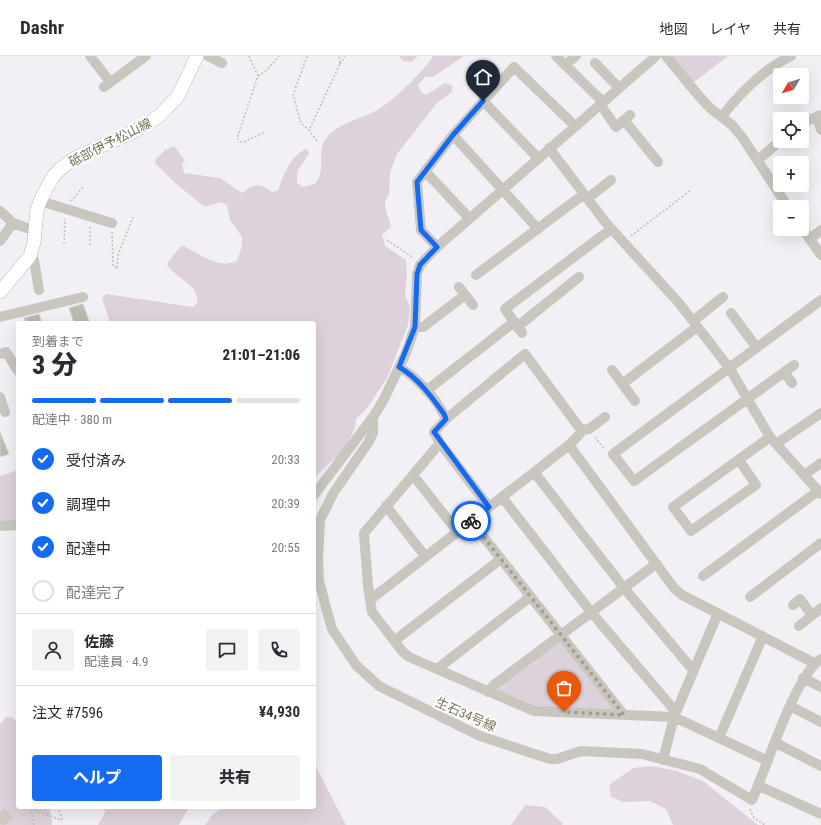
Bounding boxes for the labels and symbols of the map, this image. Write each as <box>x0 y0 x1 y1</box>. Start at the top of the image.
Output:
pin <box>466 60 500 101</box>
north arrow <box>773 68 809 104</box>
street label: 砥部伊予松山線 <box>66 115 154 170</box>
courier <box>451 501 491 541</box>
pin <box>547 671 581 712</box>
street label: 生石34号線 <box>433 694 498 734</box>

